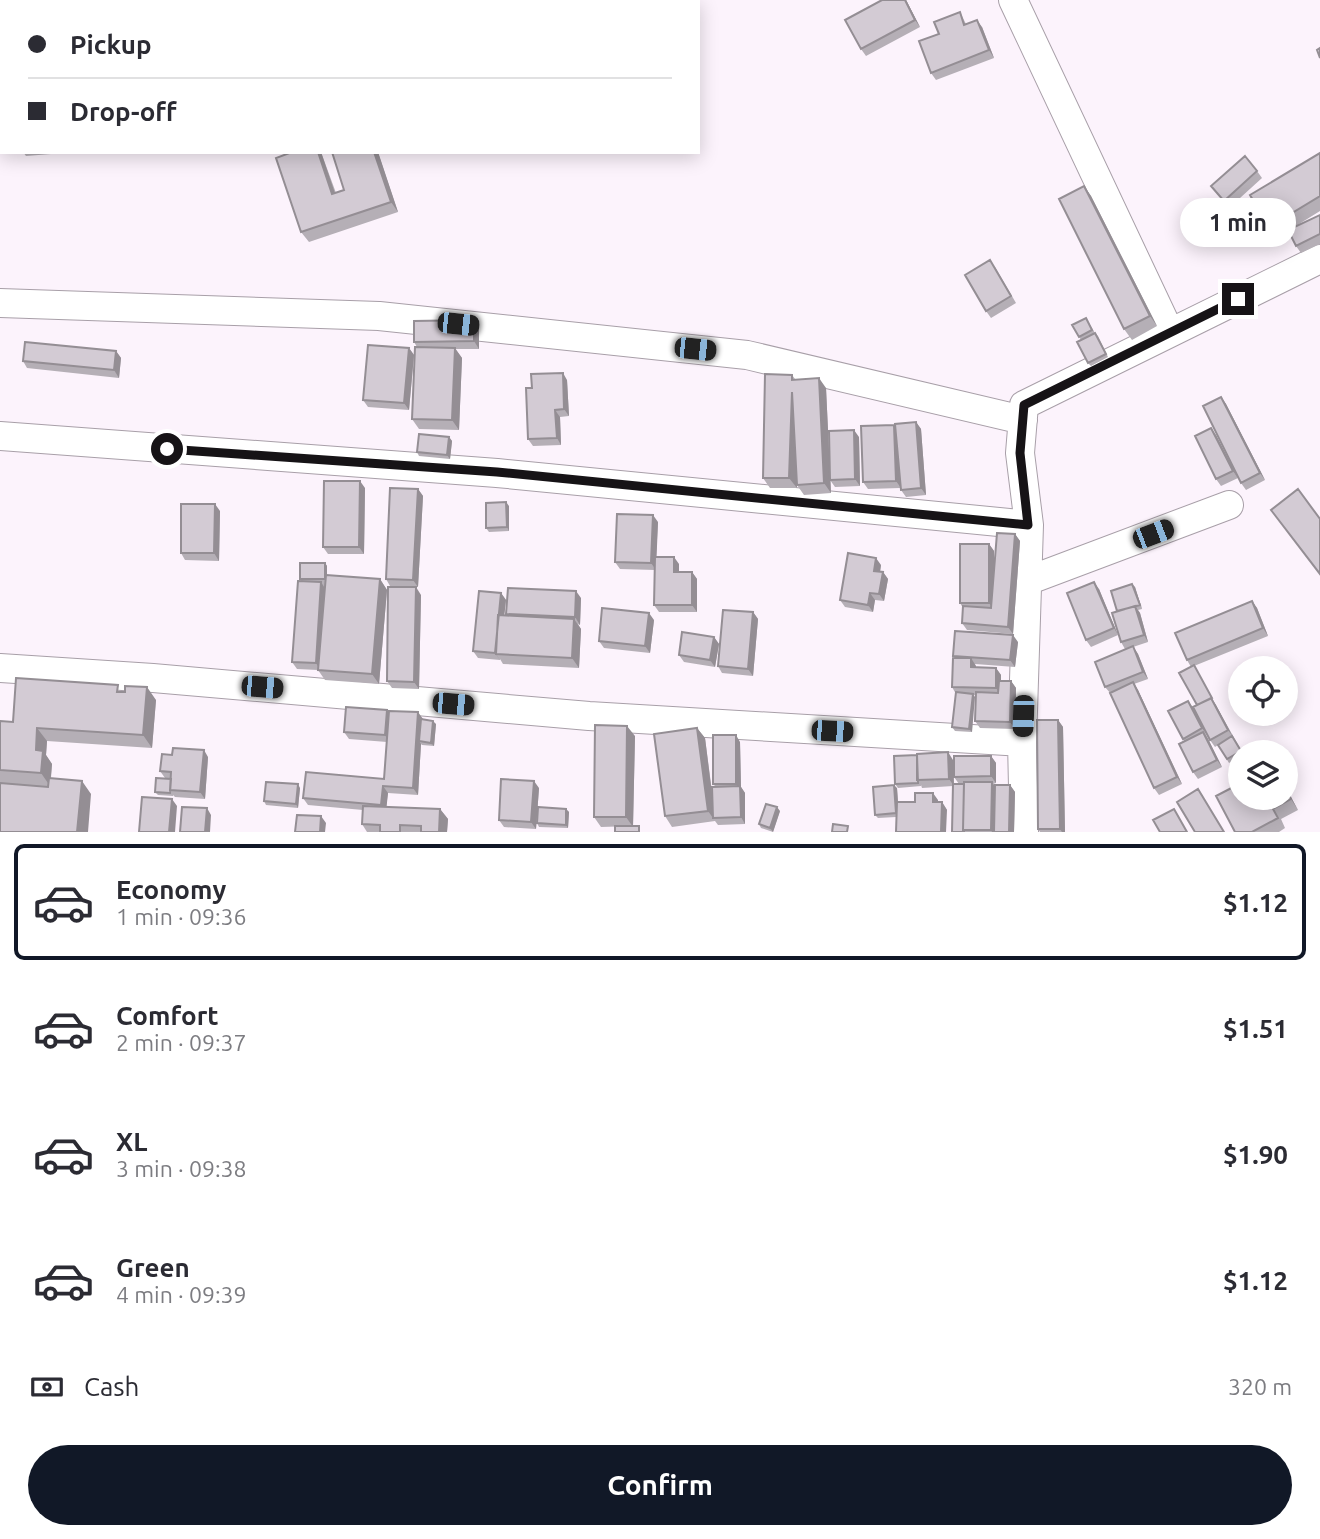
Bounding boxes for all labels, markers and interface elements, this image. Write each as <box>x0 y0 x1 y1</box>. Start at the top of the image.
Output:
text: Pickup <box>70 30 152 59</box>
text: Drop-off <box>70 97 177 126</box>
callout: 1 min <box>1180 198 1296 246</box>
text: 1 min <box>1209 210 1267 235</box>
route end <box>1222 283 1254 315</box>
car <box>437 311 480 337</box>
car <box>674 336 717 362</box>
route start <box>151 433 183 465</box>
car <box>1130 517 1177 551</box>
map controls <box>1228 656 1298 810</box>
button: locate <box>1228 656 1298 726</box>
car <box>241 675 284 699</box>
car <box>432 692 475 716</box>
car <box>1012 695 1035 737</box>
car <box>811 719 854 743</box>
button: layers <box>1228 740 1298 810</box>
icon: car <box>32 871 95 934</box>
text: Economy <box>116 875 226 904</box>
text: $1.12 <box>1223 888 1288 917</box>
text: 1 min · 09:36 <box>116 904 247 929</box>
icon: car <box>32 997 95 1060</box>
text: Comfort <box>116 1001 219 1030</box>
text: $1.51 <box>1223 1014 1288 1043</box>
text: 2 min · 09:37 <box>116 1030 247 1055</box>
icon: car <box>32 1123 95 1186</box>
text: XL <box>116 1127 147 1156</box>
text: $1.90 <box>1223 1140 1288 1169</box>
text: 3 min · 09:38 <box>116 1156 247 1181</box>
icon: car <box>32 1249 95 1312</box>
text: Green <box>116 1253 190 1282</box>
text: $1.12 <box>1223 1266 1288 1295</box>
text: 4 min · 09:39 <box>116 1282 247 1307</box>
icon: cash <box>28 1368 66 1406</box>
text: Cash <box>84 1372 139 1401</box>
text: 320 m <box>1228 1374 1292 1399</box>
button: Confirm <box>28 1445 1292 1525</box>

